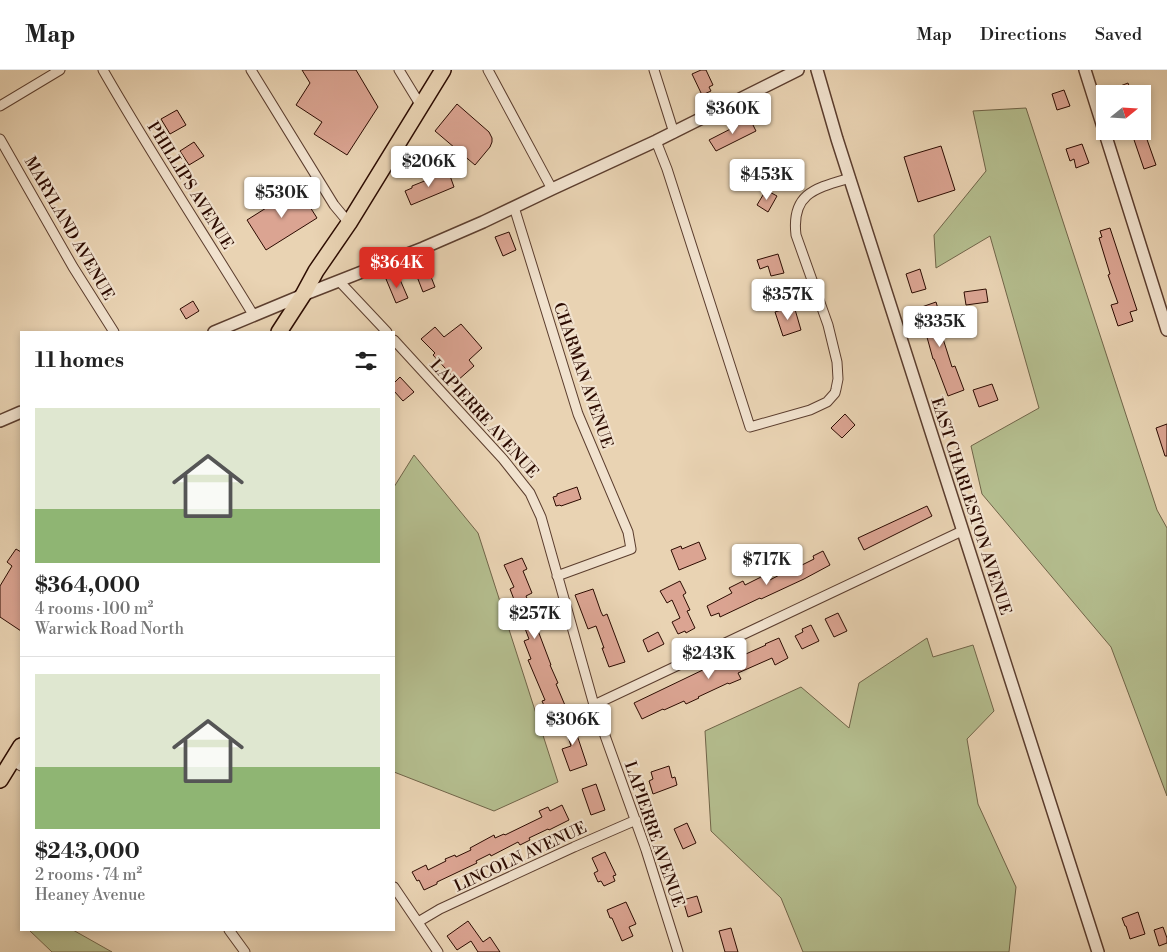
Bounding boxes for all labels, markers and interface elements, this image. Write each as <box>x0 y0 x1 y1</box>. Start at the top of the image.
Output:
text: Map <box>25 20 75 50</box>
text: Map <box>916 23 952 46</box>
text: Directions <box>980 23 1067 46</box>
text: Saved <box>1095 23 1142 46</box>
north arrow <box>1096 85 1151 140</box>
map controls <box>1096 85 1151 140</box>
pin: $360K <box>698 92 768 135</box>
text: $360K <box>706 99 760 119</box>
street label: PHILLIPS AVENUE <box>143 118 238 253</box>
pin: $206K <box>394 146 464 188</box>
text: $206K <box>402 152 456 172</box>
street label: MARYLAND AVENUE <box>20 153 118 304</box>
pin: $453K <box>732 158 802 201</box>
text: $453K <box>741 165 793 185</box>
pin: $530K <box>247 176 317 219</box>
text: $530K <box>255 183 309 203</box>
pin: $364K <box>362 246 432 289</box>
text: $364K <box>370 253 424 273</box>
pin: $357K <box>753 278 823 321</box>
text: $357K <box>763 285 813 305</box>
street label: CHARMAN AVENUE <box>549 300 617 451</box>
pin: $335K <box>905 306 975 348</box>
text: $335K <box>914 312 966 332</box>
icon: filters <box>352 347 380 375</box>
text: 11 homes <box>35 348 124 374</box>
street label: LAPIERRE AVENUE <box>426 355 543 482</box>
street label: EAST CHARLESTON AVENUE <box>926 395 1016 618</box>
icon: home <box>163 441 253 531</box>
pin: $717K <box>732 544 802 586</box>
text: $717K <box>743 550 791 570</box>
text: $364,000 <box>35 573 140 599</box>
pin: $257K <box>500 598 570 640</box>
text: 4 rooms · 100 m² <box>35 599 153 619</box>
text: $257K <box>509 604 561 624</box>
text: Warwick Road North <box>35 619 184 639</box>
pin: $243K <box>674 638 744 680</box>
text: $243K <box>683 644 735 664</box>
pin: $306K <box>538 704 608 746</box>
icon: home <box>163 706 253 796</box>
text: $306K <box>546 710 600 730</box>
street label: LAPIERRE AVENUE <box>620 759 688 910</box>
street label: LINCOLN AVENUE <box>451 817 590 896</box>
text: $243,000 <box>35 839 140 865</box>
text: 2 rooms · 74 m² <box>35 865 142 885</box>
text: Heaney Avenue <box>35 885 145 905</box>

